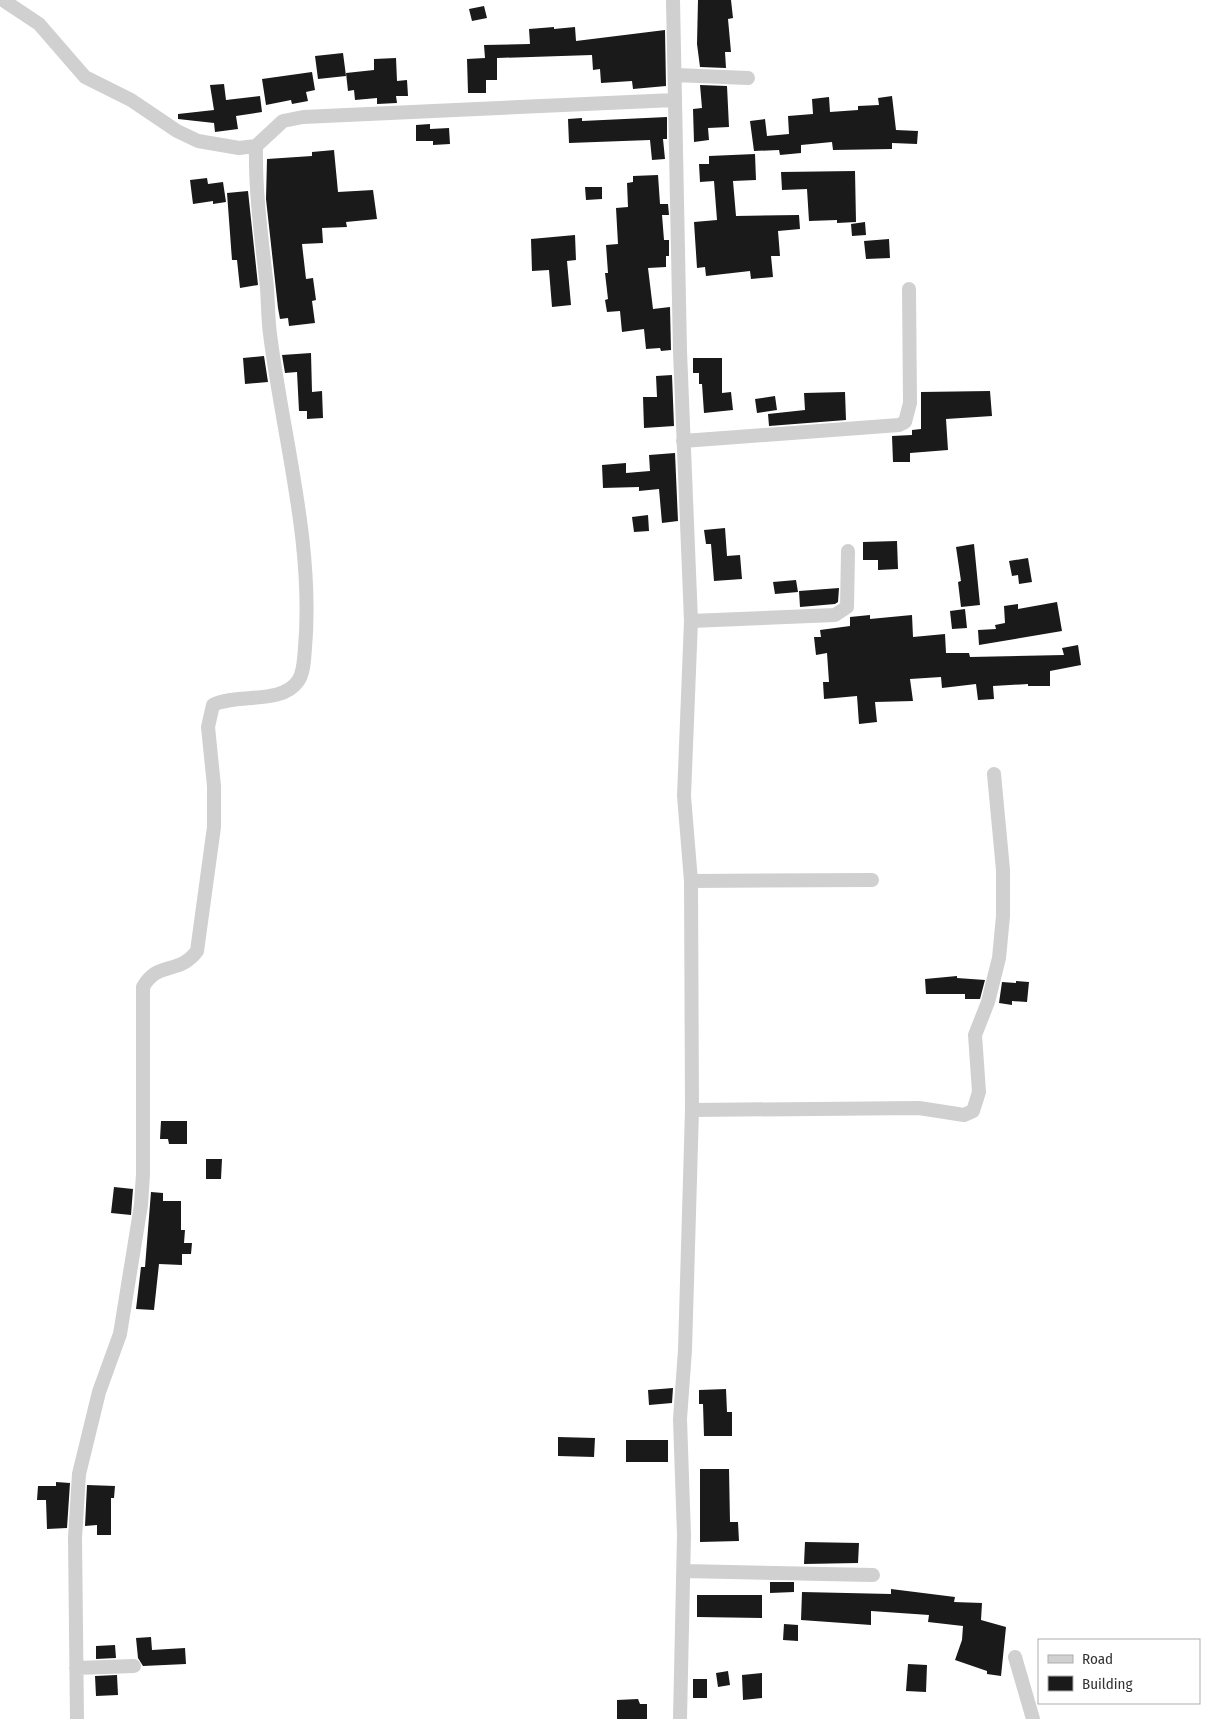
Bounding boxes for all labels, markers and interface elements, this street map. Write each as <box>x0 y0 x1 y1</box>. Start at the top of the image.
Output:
legend <box>1038 1639 1200 1704</box>
text: Road <box>1082 1650 1113 1668</box>
text: Building <box>1082 1675 1133 1693</box>

